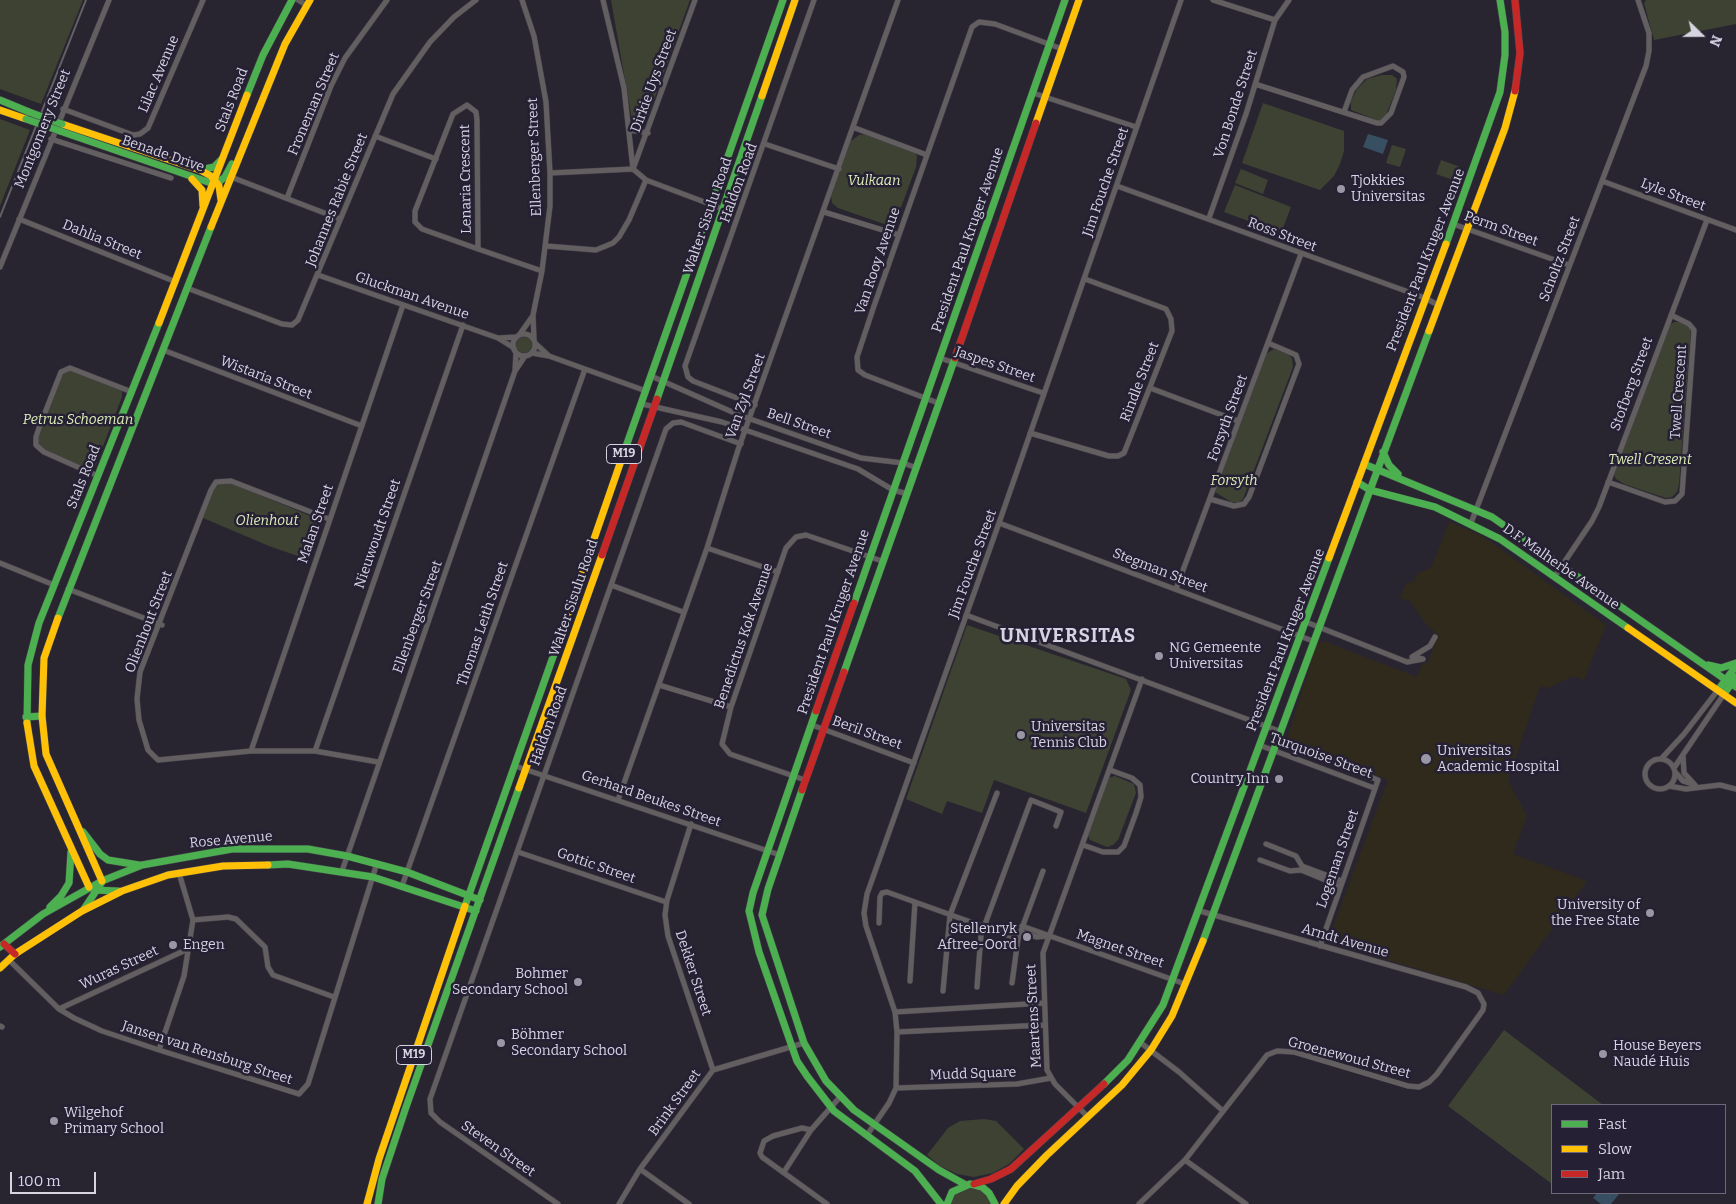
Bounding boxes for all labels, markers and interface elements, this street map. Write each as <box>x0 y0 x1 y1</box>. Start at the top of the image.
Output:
north arrow <box>1676 10 1726 60</box>
street label: Dirkie Uys Street <box>628 27 680 135</box>
street label: Lilac Avenue <box>135 33 183 115</box>
text: N <box>1705 33 1725 49</box>
street label: Von Bonde Street <box>1211 48 1261 160</box>
street label: Froneman Street <box>285 50 343 158</box>
street label: Stals Road <box>212 66 252 134</box>
street label: Montgomery Street <box>11 67 75 191</box>
street label: Ellenberger Street <box>525 97 545 217</box>
street label: Lenaria Crescent <box>457 124 475 234</box>
street label: Jim Fouche Street <box>1079 125 1133 239</box>
street label: Johannes Rabie Street <box>302 131 372 269</box>
street label: Benade Drive <box>119 132 207 176</box>
street label: Haldon Road <box>717 141 761 225</box>
street label: President Paul Kruger Avenue <box>928 145 1008 335</box>
street label: Walter Sisulu Road <box>680 155 736 277</box>
street label: President Paul Kruger Avenue <box>1383 166 1469 354</box>
park label: Vulkaan <box>847 173 901 189</box>
place label: Tjokkies Universitas <box>1351 173 1425 206</box>
street label: Lyle Street <box>1638 175 1708 215</box>
marker: Tjokkies Universitas <box>1335 183 1347 195</box>
street label: Van Rooy Avenue <box>852 205 904 317</box>
street label: Perm Street <box>1462 208 1540 250</box>
street label: Ross Street <box>1245 214 1319 256</box>
street label: Scholtz Street <box>1536 214 1584 304</box>
street label: Dahlia Street <box>60 216 144 264</box>
street label: Gluckman Avenue <box>353 269 471 323</box>
street label: Stofberg Street <box>1607 335 1657 433</box>
street label: Rindle Street <box>1117 340 1163 424</box>
street label: Jaspes Street <box>953 343 1037 387</box>
street label: Twell Crescent <box>1667 344 1691 440</box>
street label: Van Zyl Street <box>723 351 769 441</box>
street label: Wistaria Street <box>218 353 314 403</box>
street label: Forsyth Street <box>1205 372 1251 464</box>
street label: Bell Street <box>765 405 833 443</box>
park label: Petrus Schoeman <box>23 412 133 428</box>
street label: Stals Road <box>64 443 104 511</box>
road number: M19 <box>606 444 642 464</box>
park label: Twell Cresent <box>1608 452 1692 468</box>
park label: Forsyth <box>1210 473 1258 489</box>
street label: Nieuwoudt Street <box>351 477 405 591</box>
street label: Malan Street <box>295 482 337 566</box>
street label: Jim Fouche Street <box>946 507 1000 621</box>
park label: Olienhout <box>236 513 298 529</box>
street label: D.F. Malherbe Avenue <box>1499 520 1623 614</box>
street label: President Paul Kruger Avenue <box>794 527 874 717</box>
street label: Walter Sisulu Road <box>546 537 602 659</box>
street label: Stegman Street <box>1110 545 1210 597</box>
street label: President Paul Kruger Avenue <box>1243 546 1329 734</box>
street label: Ellenberger Street <box>390 558 446 676</box>
street label: Thomas Leith Street <box>454 560 512 688</box>
street label: Benedictus Kok Avenue <box>711 561 777 711</box>
street label: Olienhout Street <box>122 569 176 675</box>
district label: UNIVERSITAS <box>999 626 1137 648</box>
place label: NG Gemeente Universitas <box>1169 640 1261 672</box>
marker: NG Gemeente Universitas <box>1153 650 1165 662</box>
street label: Haldon Road <box>527 684 571 768</box>
street label: Beril Street <box>830 713 904 753</box>
place label: Universitas Tennis Club <box>1031 719 1107 752</box>
marker: Universitas Tennis Club <box>1015 729 1027 741</box>
street label: Turquoise Street <box>1267 730 1375 782</box>
place label: Universitas Academic Hospital <box>1437 743 1559 776</box>
marker: Universitas Academic Hospital <box>1419 752 1433 766</box>
street label: Gerhard Beukes Street <box>579 767 723 831</box>
place label: Country Inn <box>1190 771 1269 787</box>
marker: Country Inn <box>1273 773 1285 785</box>
street label: Logeman Street <box>1313 808 1363 910</box>
street label: Rose Avenue <box>189 828 273 852</box>
street label: Gottic Street <box>554 845 638 887</box>
place label: University of the Free State <box>1551 897 1640 930</box>
marker: University of the Free State <box>1644 907 1656 919</box>
place label: Stellenryk Aftree-Oord <box>937 921 1017 954</box>
street label: Arndt Avenue <box>1299 921 1391 961</box>
street label: Magnet Street <box>1074 926 1166 972</box>
street label: Dekker Street <box>671 928 715 1018</box>
marker: Stellenryk Aftree-Oord <box>1021 931 1033 943</box>
place label: Engen <box>183 937 225 953</box>
marker: Engen <box>167 939 179 951</box>
street label: Wuras Street <box>77 942 161 994</box>
street label: Maartens Street <box>1023 964 1045 1068</box>
place label: Bohmer Secondary School <box>452 966 568 999</box>
marker: Bohmer Secondary School <box>572 976 584 988</box>
street label: Jansen van Rensburg Street <box>120 1017 294 1089</box>
place label: Böhmer Secondary School <box>511 1027 627 1060</box>
street label: Groenewoud Street <box>1286 1034 1412 1082</box>
marker: Böhmer Secondary School <box>495 1037 507 1049</box>
place label: House Beyers Naudé Huis <box>1613 1038 1701 1070</box>
road number: M19 <box>396 1046 432 1064</box>
marker: House Beyers Naudé Huis <box>1597 1048 1609 1060</box>
street label: Mudd Square <box>929 1064 1017 1084</box>
street label: Brink Street <box>645 1066 705 1140</box>
legend <box>1551 1104 1726 1194</box>
place label: Wilgehof Primary School <box>64 1105 164 1138</box>
marker: Wilgehof Primary School <box>48 1115 60 1127</box>
text: Fast <box>1598 1115 1627 1133</box>
street label: Steven Street <box>458 1117 538 1181</box>
text: Slow <box>1598 1140 1632 1158</box>
scale bar <box>12 1162 99 1194</box>
text: Jam <box>1598 1165 1625 1183</box>
text: 100 m <box>18 1172 61 1190</box>

